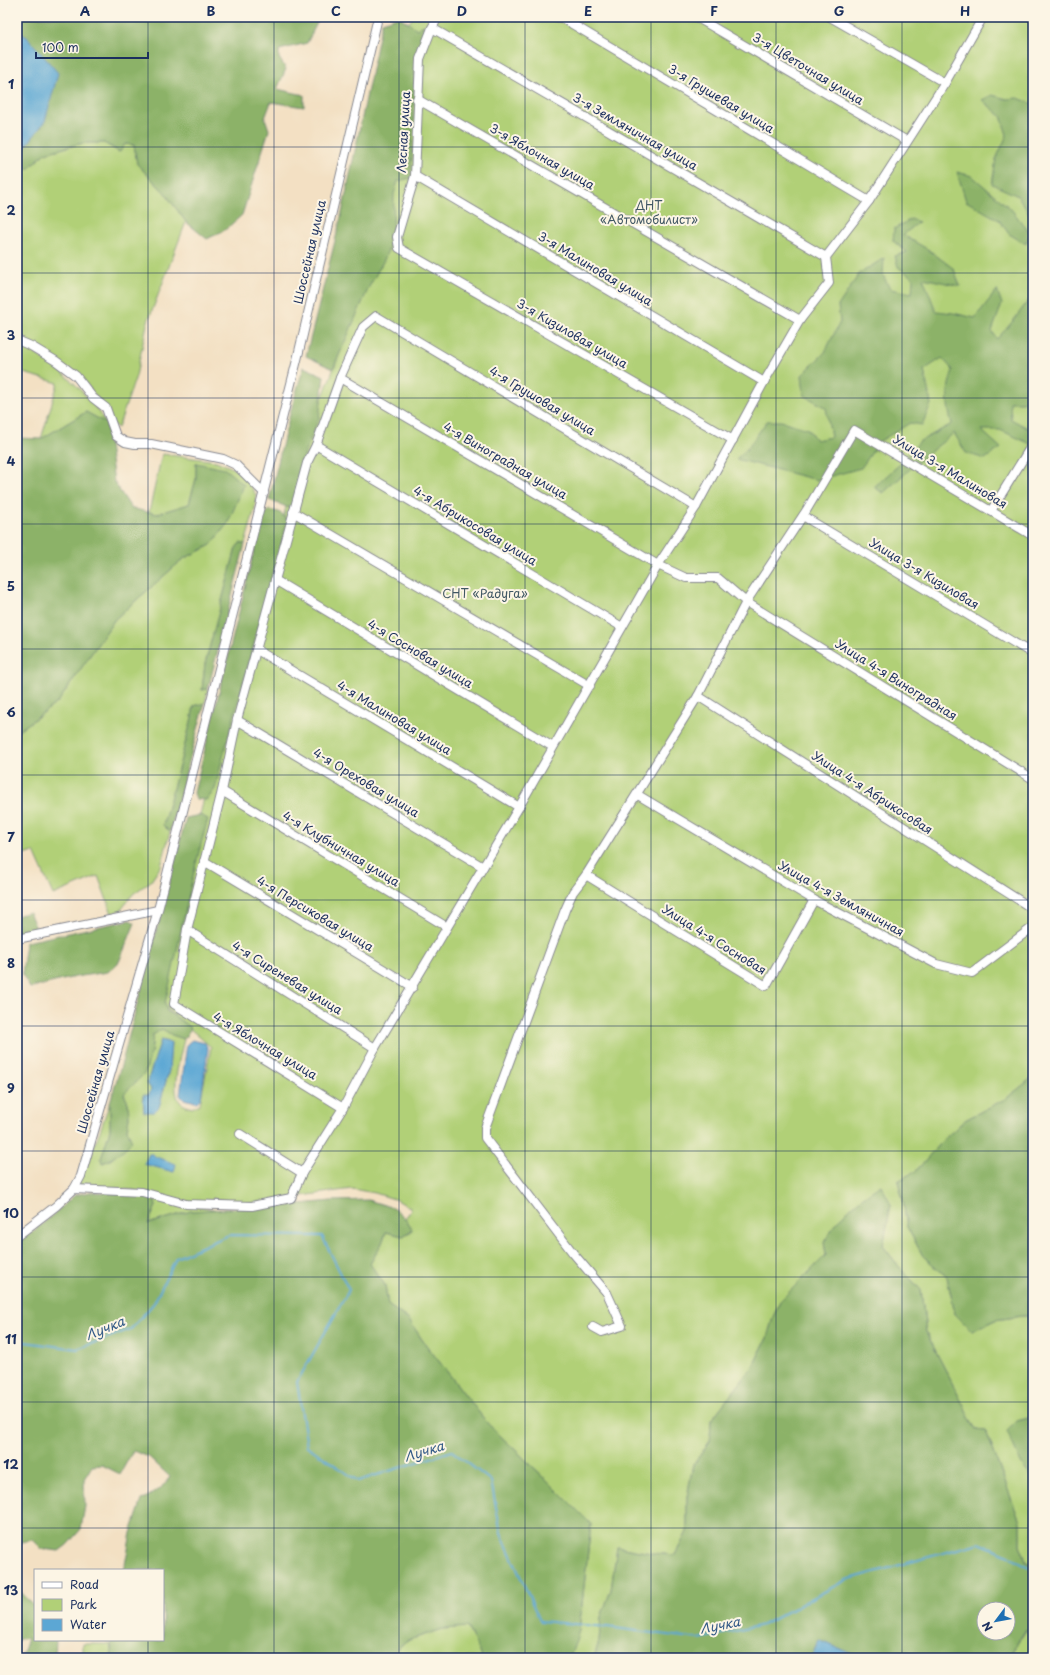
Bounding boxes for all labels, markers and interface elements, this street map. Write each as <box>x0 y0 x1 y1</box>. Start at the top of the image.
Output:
text: A <box>80 1 90 20</box>
text: B <box>207 1 216 20</box>
text: C <box>331 1 341 20</box>
text: D <box>457 1 467 20</box>
text: E <box>584 1 592 20</box>
text: F <box>710 1 718 20</box>
text: G <box>834 1 844 20</box>
text: H <box>960 1 970 20</box>
street label: 3-я Цветочная улица <box>750 28 868 109</box>
scale bar <box>36 34 148 60</box>
text: 100 m <box>42 38 79 56</box>
street label: 3-я Грушевая улица <box>665 59 778 137</box>
text: 1 <box>8 74 14 93</box>
street label: 3-я Земляничная улица <box>570 88 702 175</box>
street label: Лесная улица <box>392 90 414 173</box>
street label: 3-я Яблочная улица <box>487 119 599 194</box>
park label: ДНТ «Автомобилист» <box>600 196 698 228</box>
street label: Шоссейная улица <box>288 198 330 306</box>
text: 2 <box>6 200 16 219</box>
street label: 3-я Малиновая улица <box>535 227 657 310</box>
street label: 3-я Кизиловая улица <box>514 294 632 373</box>
text: 3 <box>7 325 16 344</box>
street label: 4-я Грушовая улица <box>486 361 599 439</box>
street label: 4-я Виноградная улица <box>440 417 571 503</box>
street label: Улица 3-я Малиновая <box>890 430 1011 512</box>
text: 4 <box>7 451 16 470</box>
street label: 4-я Абрикосовая улица <box>410 481 541 570</box>
street label: Улица 3-я Кизиловая <box>866 533 983 613</box>
text: 5 <box>7 576 15 595</box>
park label: СНТ «Радуга» <box>442 584 528 602</box>
street label: 4-я Сосновая улица <box>364 614 477 692</box>
street label: Улица 4-я Виноградная <box>832 634 961 724</box>
street label: 4-я Малиновая улица <box>334 676 456 759</box>
text: 6 <box>6 702 16 721</box>
street label: 4-я Ореховая улица <box>310 743 423 821</box>
street label: Улица 4-я Абрикосовая <box>808 746 937 838</box>
street label: 4-я Клубничная улица <box>279 806 404 891</box>
text: 7 <box>7 827 15 846</box>
street label: Улица 4-я Земляничная <box>775 856 908 940</box>
street label: 4-я Персиковая улица <box>254 871 378 955</box>
street label: Улица 4-я Сосновая <box>659 900 770 979</box>
street label: 4-я Сиреневая улица <box>229 936 347 1019</box>
text: 8 <box>7 953 15 972</box>
street label: 4-я Яблочная улица <box>210 1007 321 1084</box>
street label: Шоссейная улица <box>72 1028 118 1135</box>
text: 9 <box>7 1078 15 1097</box>
text: 10 <box>3 1203 19 1222</box>
water label: Лучка <box>82 1311 128 1344</box>
text: 11 <box>5 1329 17 1348</box>
water label: Лучка <box>402 1435 447 1466</box>
text: 12 <box>3 1454 19 1473</box>
legend <box>34 1569 164 1641</box>
text: Road <box>70 1575 99 1593</box>
text: 13 <box>4 1580 19 1599</box>
text: Park <box>70 1595 97 1613</box>
north arrow <box>976 1601 1016 1641</box>
water label: Лучка <box>698 1611 742 1638</box>
text: Water <box>70 1615 107 1633</box>
text: N <box>977 1618 997 1635</box>

